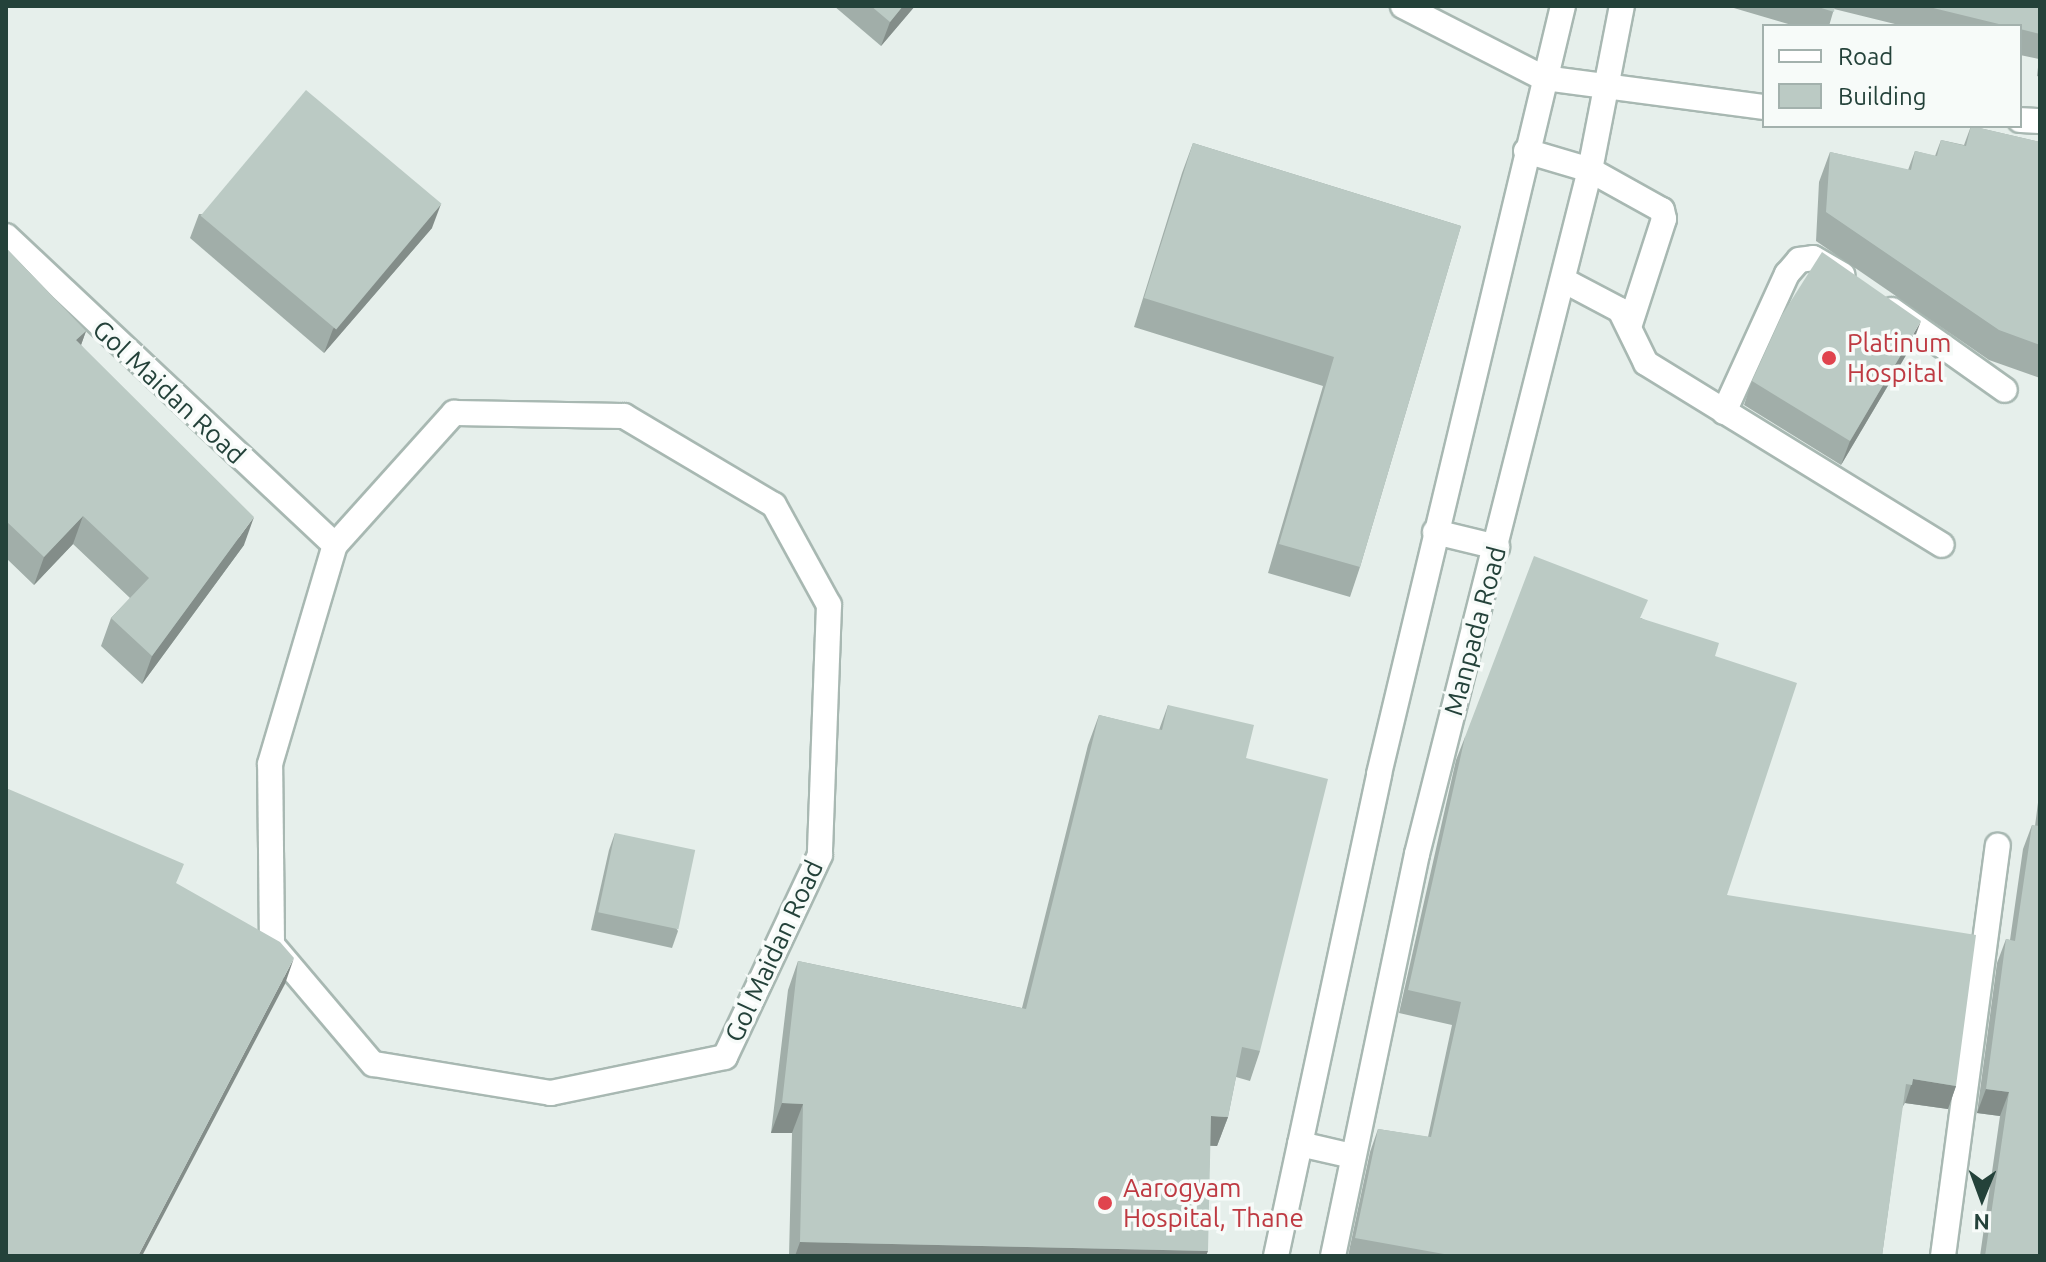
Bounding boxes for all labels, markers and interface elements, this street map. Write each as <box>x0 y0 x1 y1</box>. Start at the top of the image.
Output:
legend <box>1762 24 2022 128</box>
text: Road <box>1838 43 1893 70</box>
text: Building <box>1838 83 1926 110</box>
street label: Gol Maidan Road <box>86 313 252 471</box>
place label: Platinum Hospital <box>1847 327 1951 388</box>
marker: Platinum Hospital <box>1818 347 1840 369</box>
street label: Manpada Road <box>1437 543 1513 719</box>
street label: Gol Maidan Road <box>718 855 830 1047</box>
north arrow <box>1942 1158 2022 1238</box>
place label: Aarogyam Hospital, Thane <box>1123 1172 1304 1234</box>
marker: Aarogyam Hospital, Thane <box>1094 1192 1116 1214</box>
text: N <box>1973 1210 1990 1235</box>

